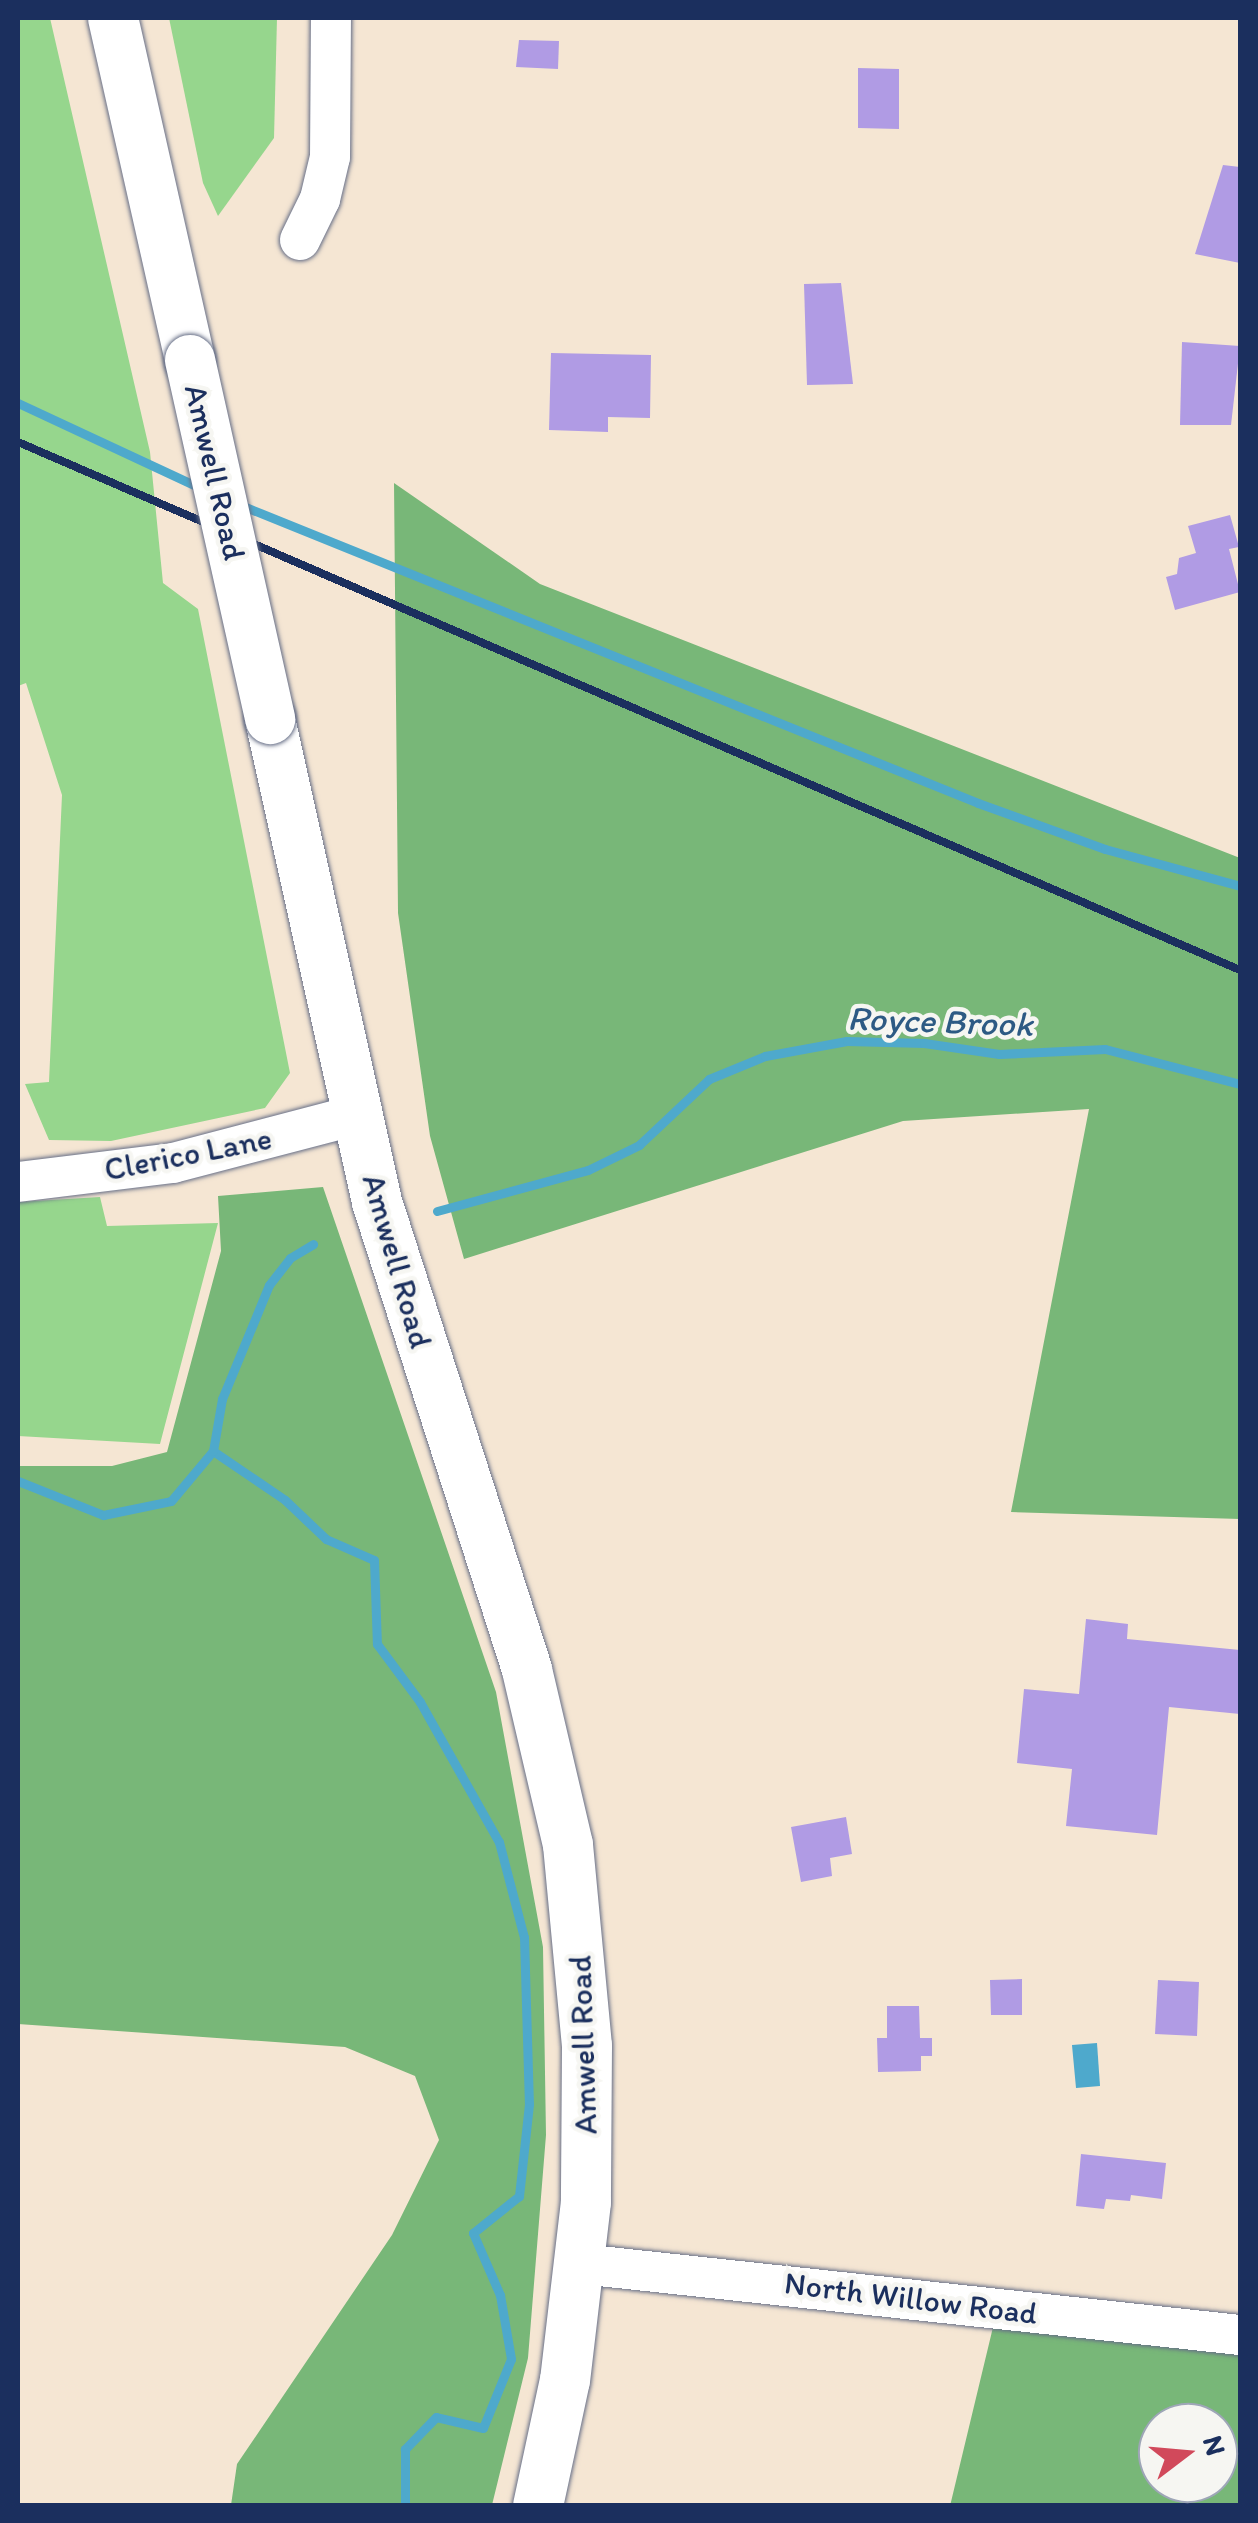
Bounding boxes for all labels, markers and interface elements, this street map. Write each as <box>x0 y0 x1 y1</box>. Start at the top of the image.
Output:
street label: Amwell Road <box>176 381 254 563</box>
water label: Royce Brook <box>846 997 1034 1045</box>
street label: Clerico Lane <box>101 1119 275 1189</box>
street label: Amwell Road <box>354 1170 440 1352</box>
street label: Amwell Road <box>561 1955 605 2135</box>
street label: North Willow Road <box>782 2263 1040 2333</box>
north arrow <box>1138 2403 1238 2503</box>
text: N <box>1196 2432 1234 2459</box>

